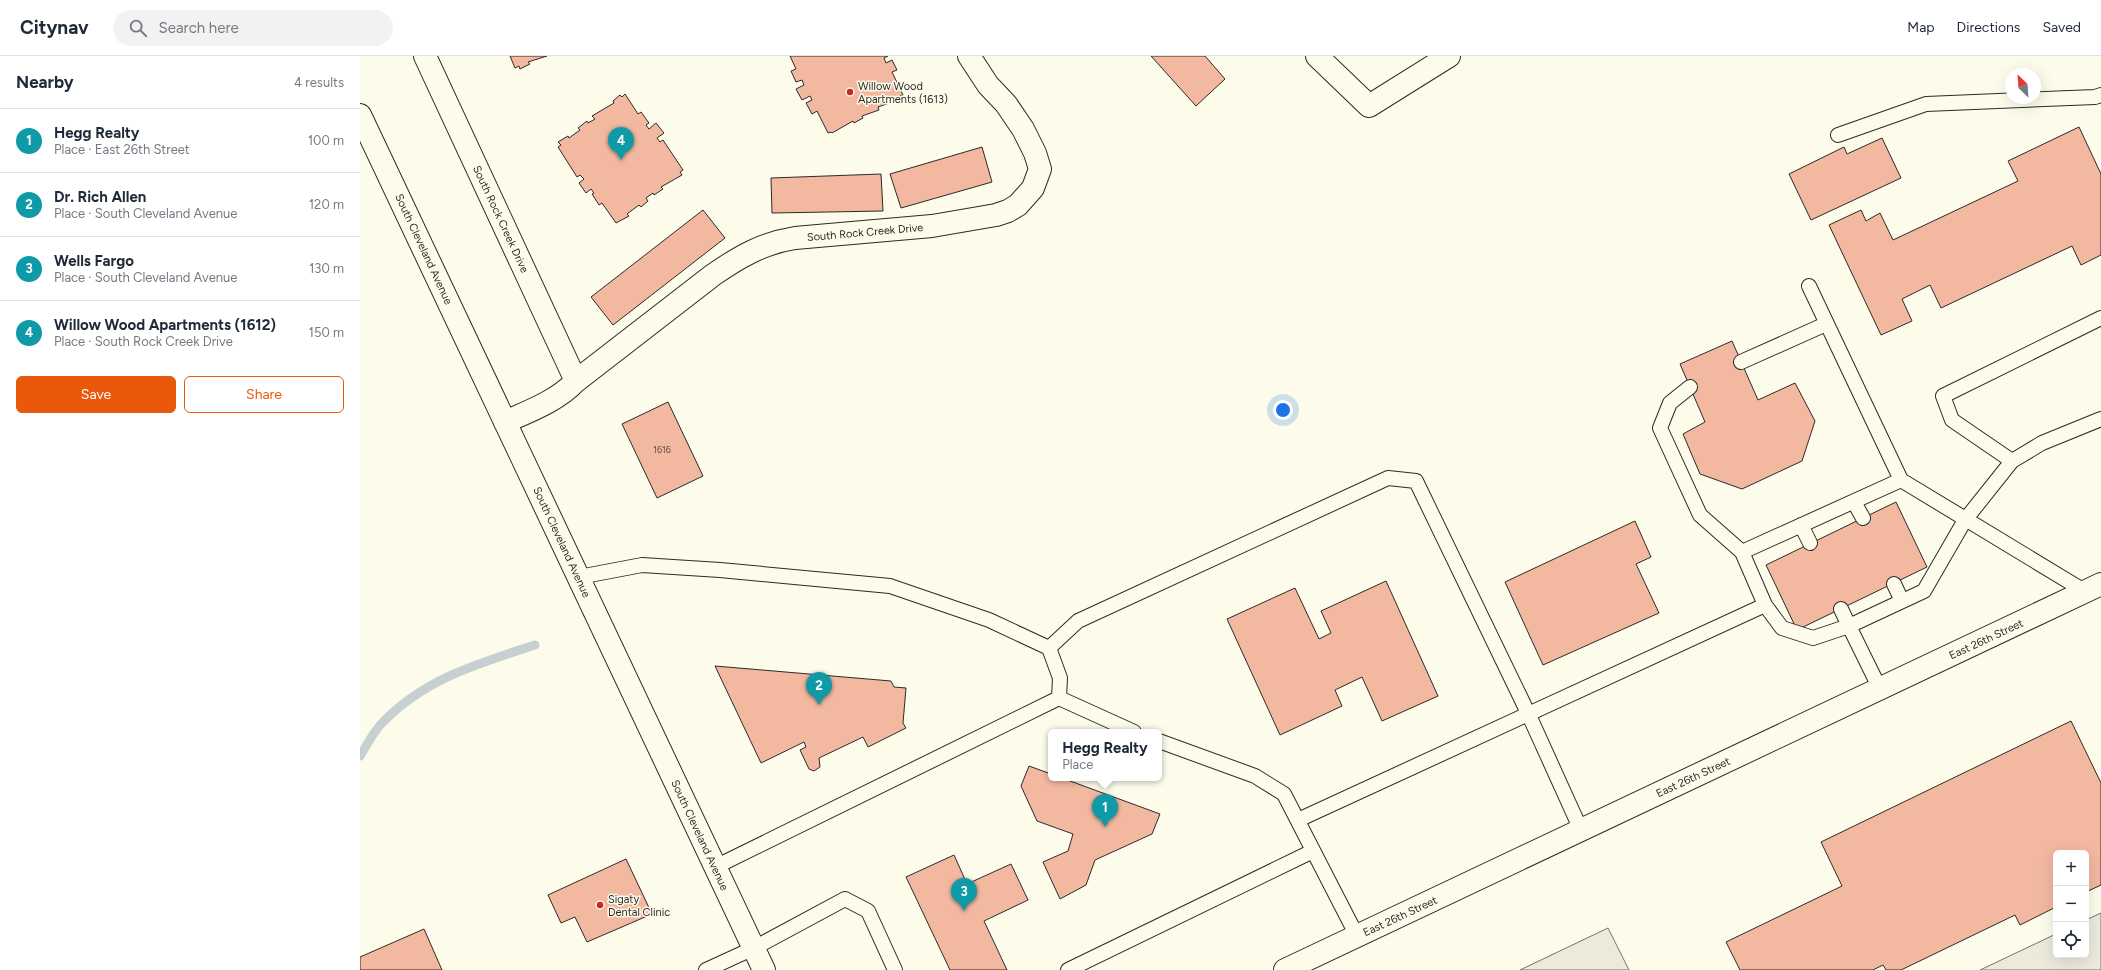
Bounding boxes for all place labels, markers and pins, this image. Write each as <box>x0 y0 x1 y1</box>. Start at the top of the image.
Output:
place label: Willow Wood Apartments (1613) <box>858 80 948 106</box>
marker: Willow Wood Apartments (1613) <box>845 87 855 97</box>
pin: 4 <box>608 127 634 160</box>
pin: 2 <box>806 672 832 705</box>
pin: 1 <box>1092 794 1118 827</box>
pin: 3 <box>951 878 977 911</box>
place label: Sigaty Dental Clinic <box>608 893 670 919</box>
marker: Sigaty Dental Clinic <box>595 900 605 910</box>

